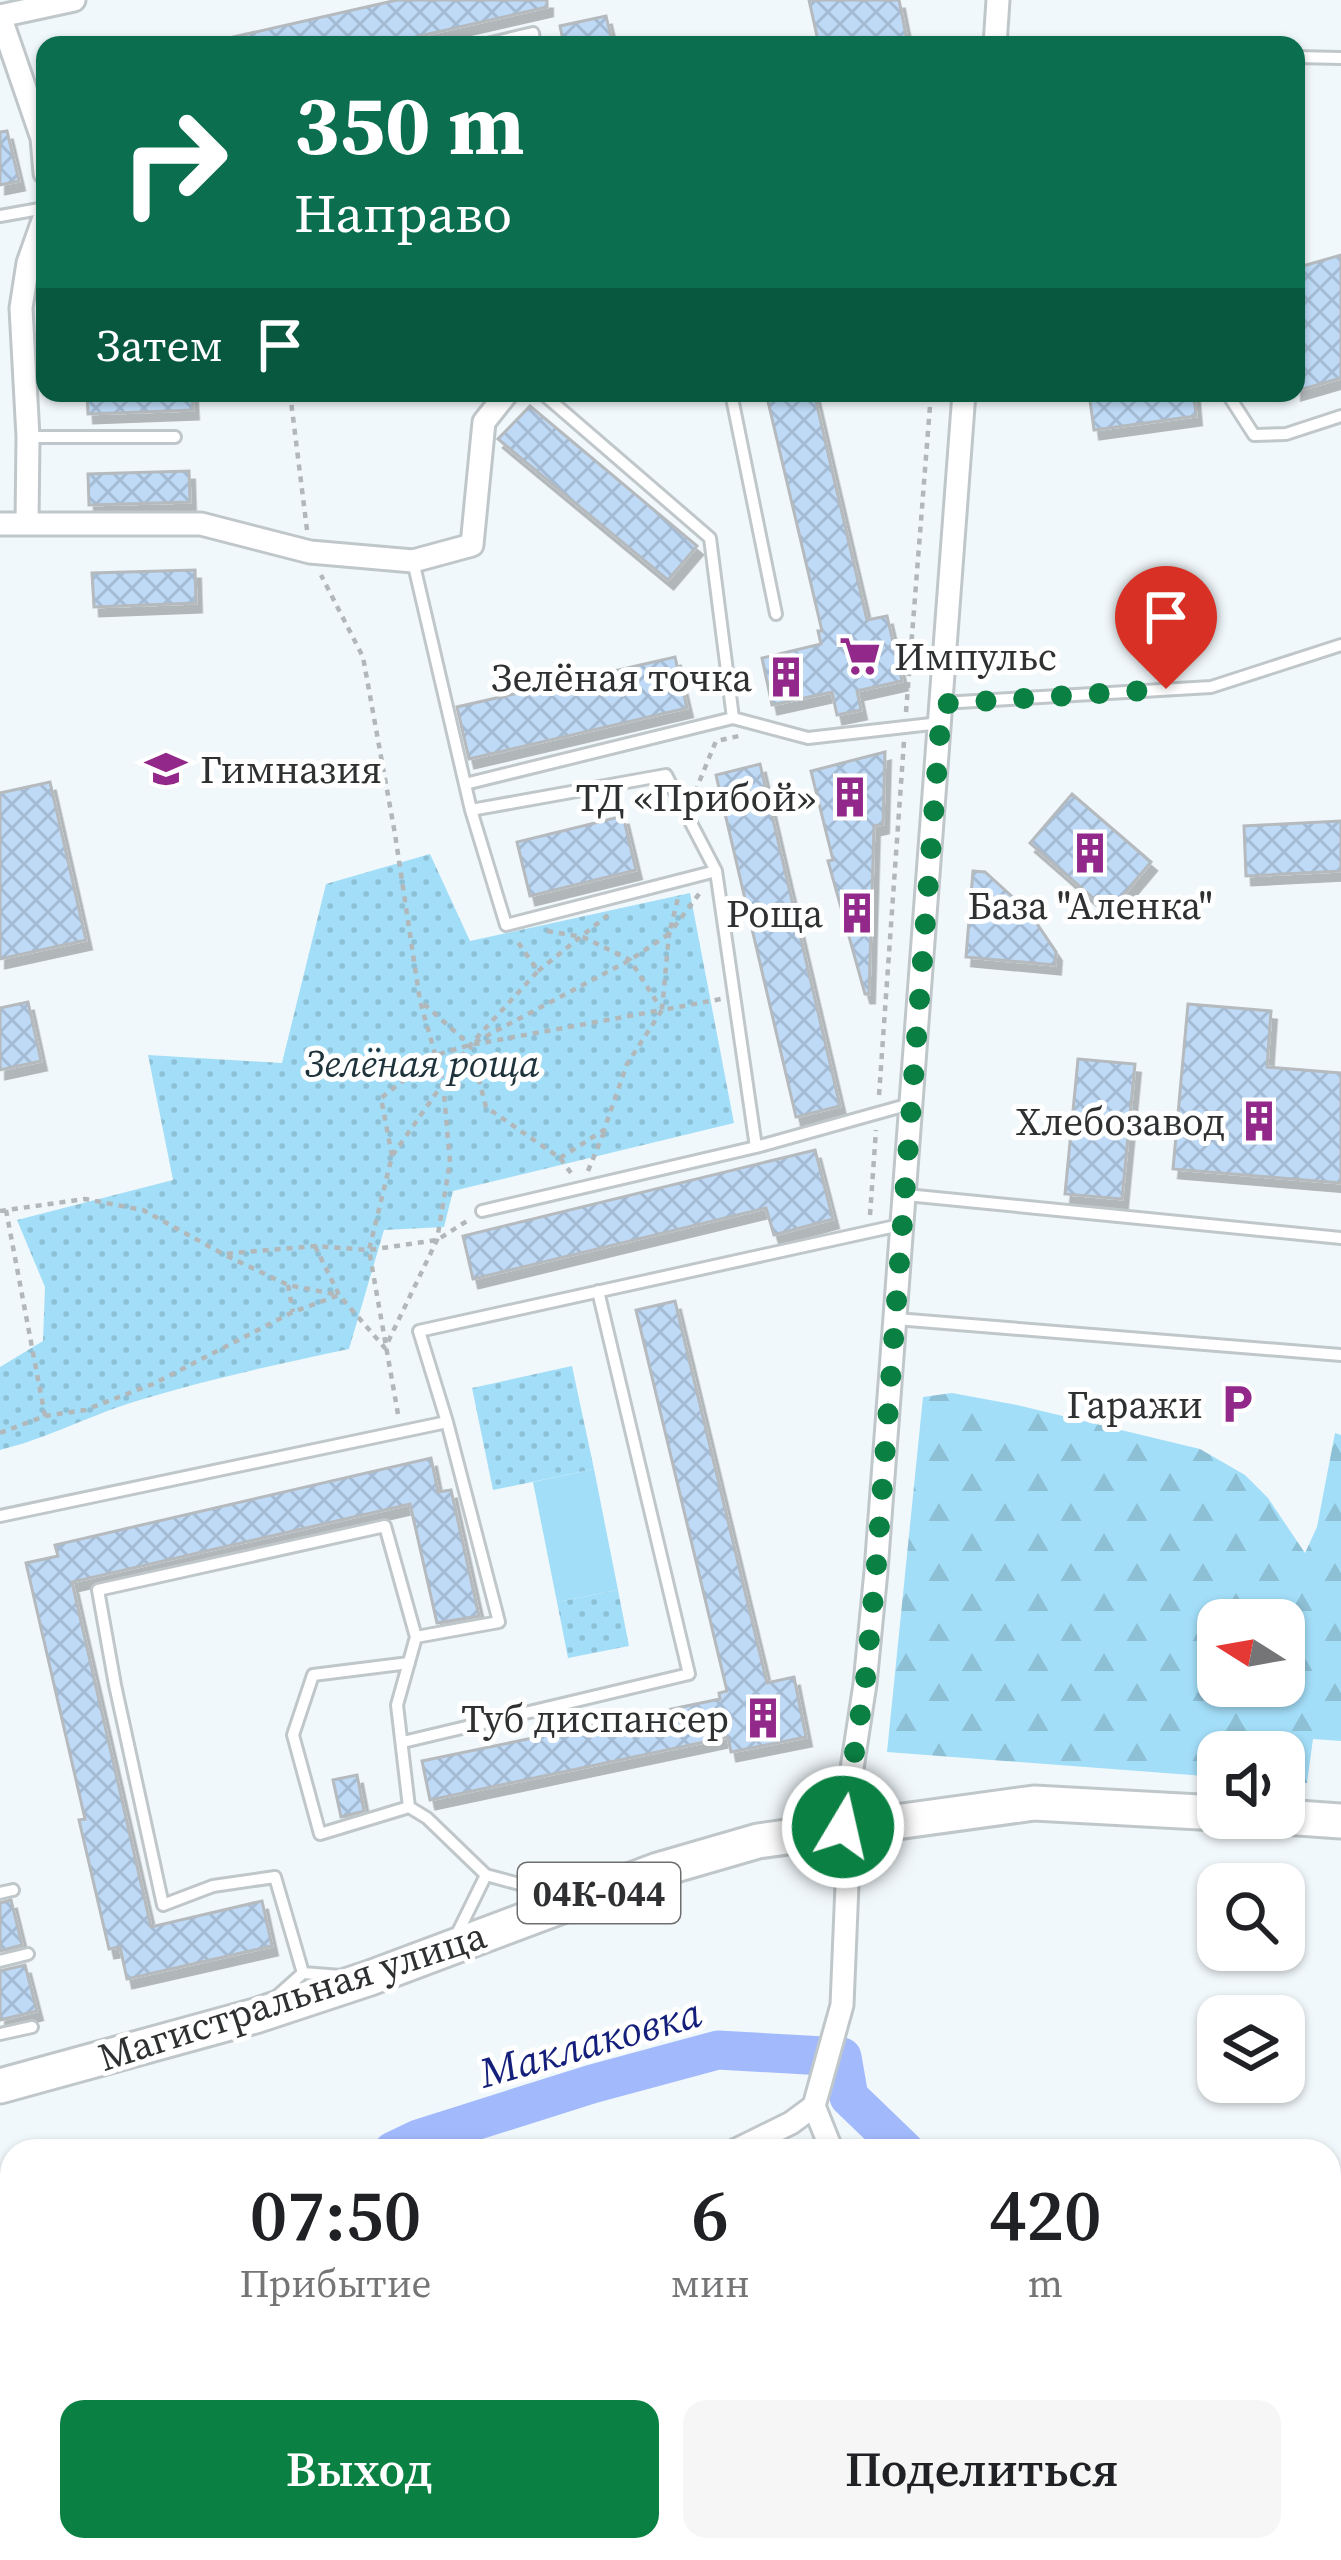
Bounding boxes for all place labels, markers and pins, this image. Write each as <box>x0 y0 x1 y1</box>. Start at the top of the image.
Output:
pin <box>1115 566 1217 689</box>
place label: Импульс <box>894 630 1057 683</box>
supermarket icon: Импульс <box>837 633 883 679</box>
place label: Зелёная точка <box>491 651 752 704</box>
building icon: Зелёная точка <box>763 654 809 700</box>
place label: Гимназия <box>200 743 382 796</box>
school or university icon: Гимназия <box>143 746 189 792</box>
place label: ТД «Прибой» <box>576 771 816 824</box>
building icon: ТД «Прибой» <box>827 774 873 820</box>
building icon: База "Аленка" <box>1067 830 1113 876</box>
place label: База "Аленка" <box>967 879 1213 932</box>
place label: Роща <box>726 887 823 940</box>
building icon: Роща <box>834 890 880 936</box>
place label: Хлебозавод <box>1016 1095 1225 1148</box>
building icon: Хлебозавод <box>1236 1098 1282 1144</box>
place label: Гаражи <box>1066 1378 1203 1431</box>
parking icon: Гаражи <box>1214 1381 1260 1427</box>
place label: Туб диспансер <box>461 1692 729 1745</box>
building icon: Туб диспансер <box>740 1695 786 1741</box>

